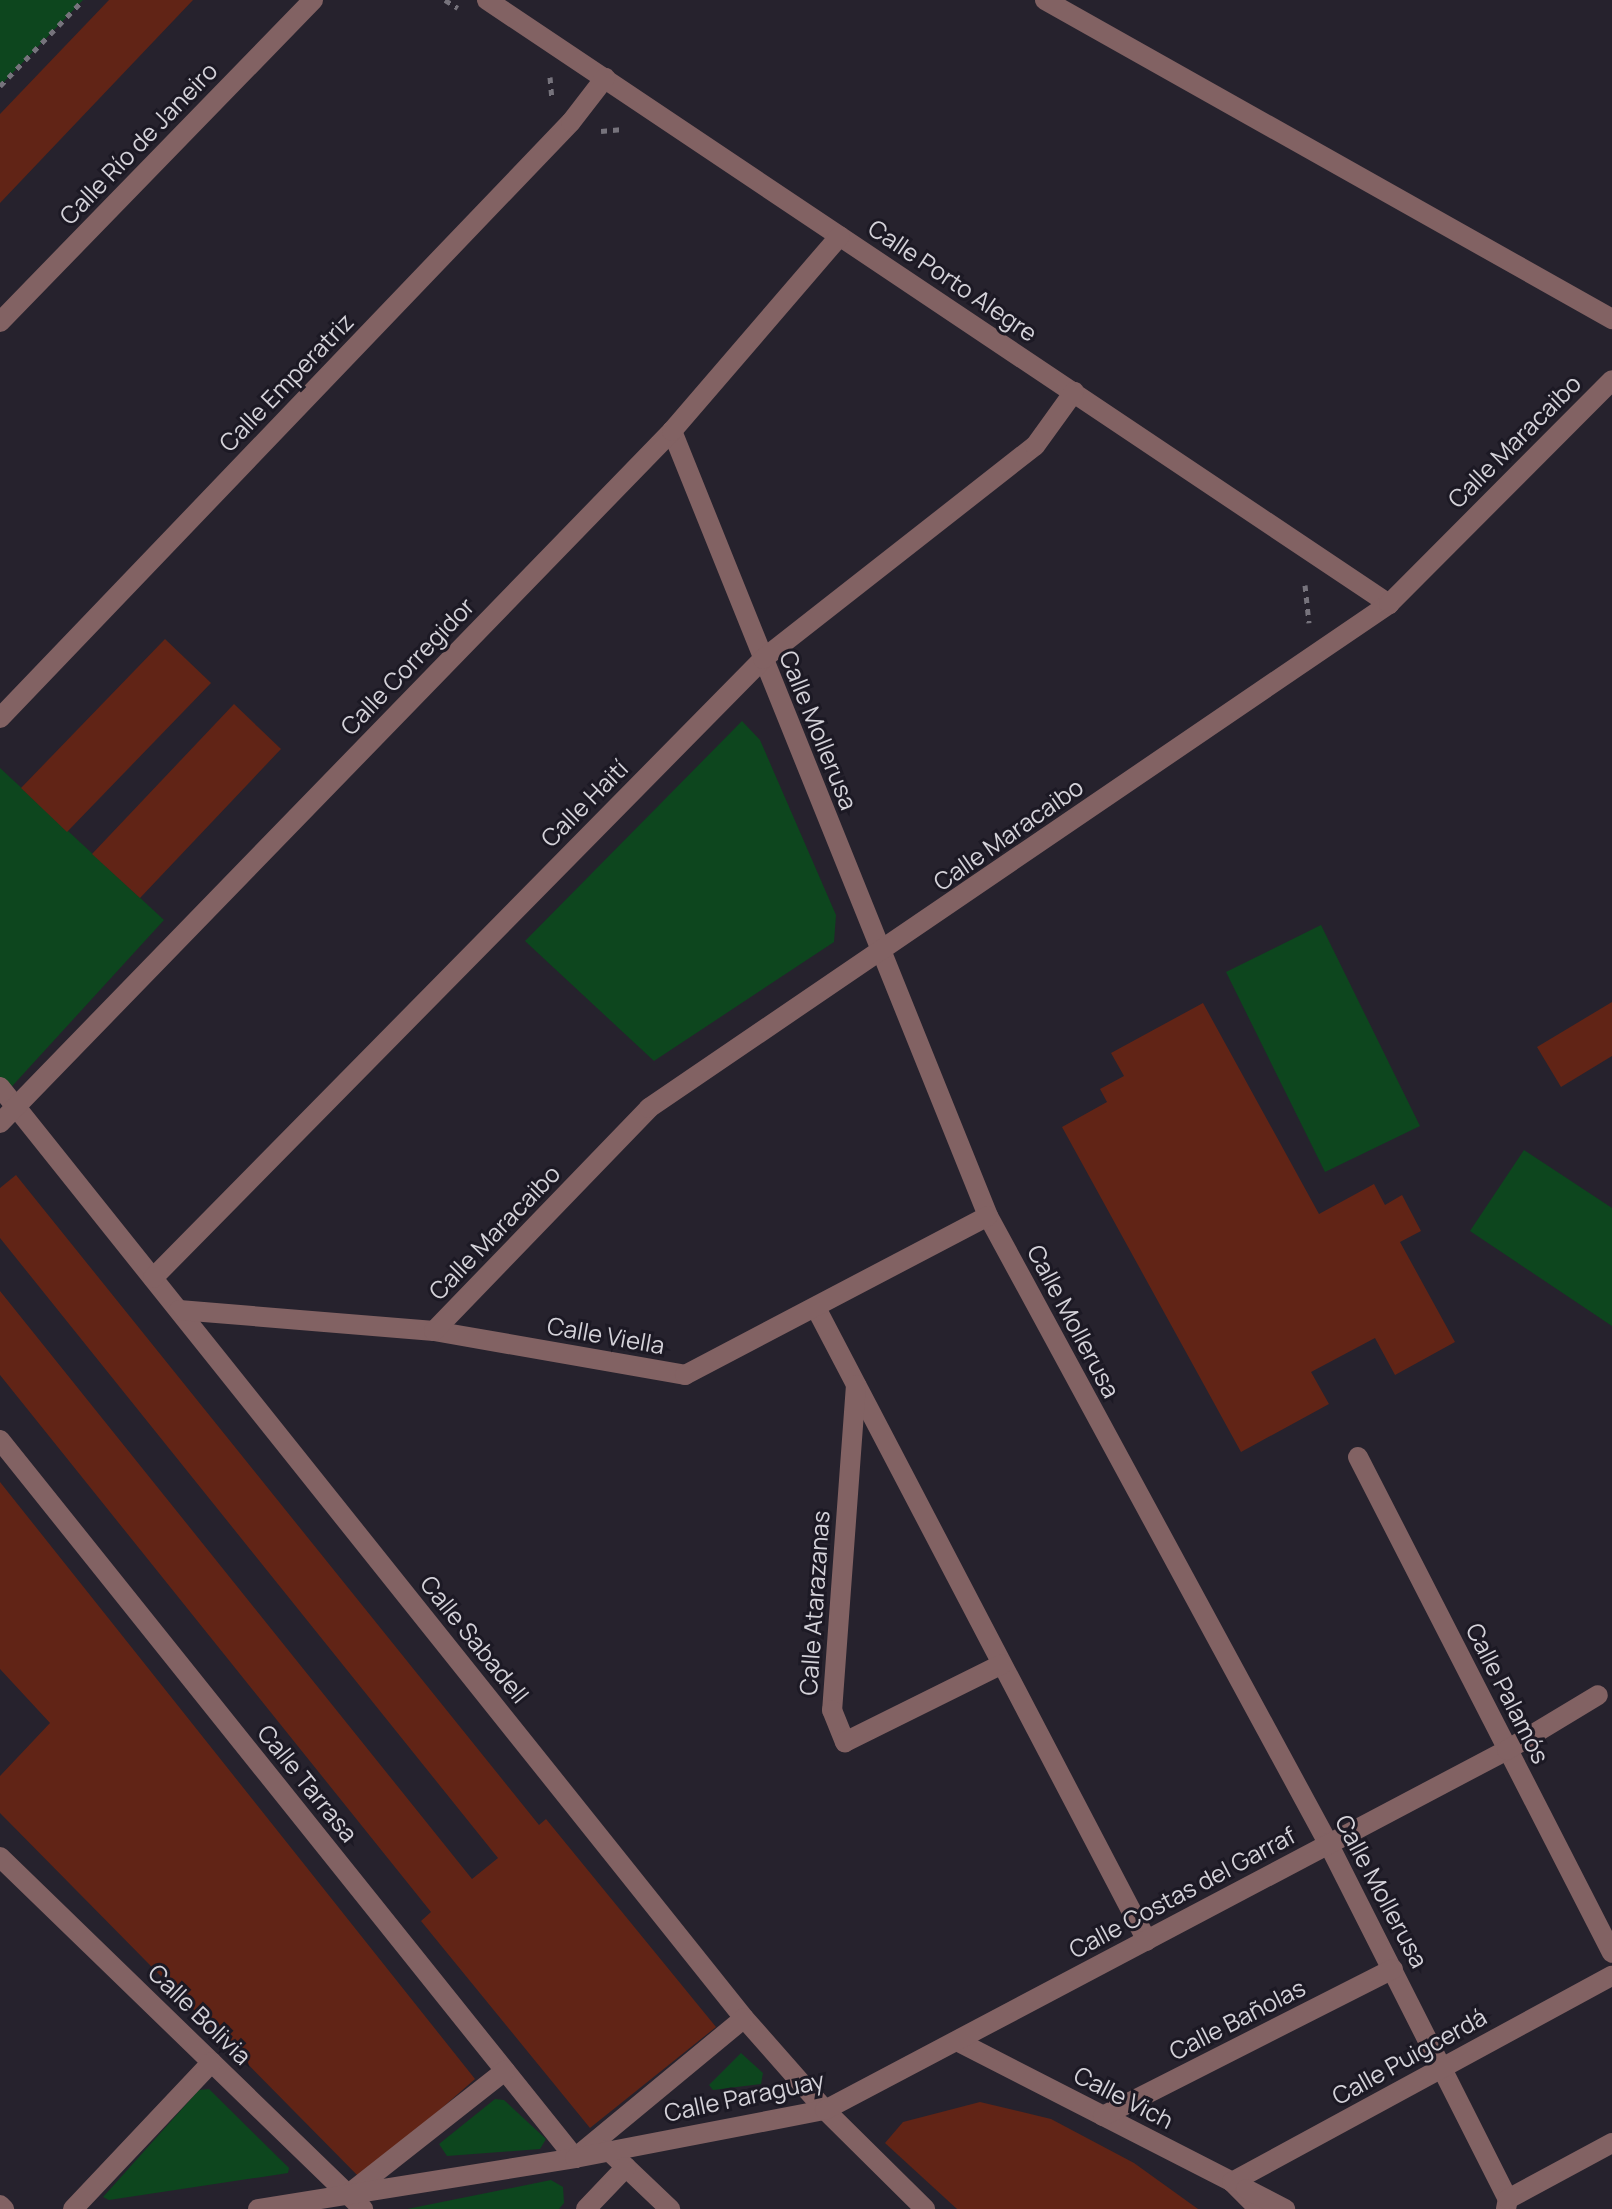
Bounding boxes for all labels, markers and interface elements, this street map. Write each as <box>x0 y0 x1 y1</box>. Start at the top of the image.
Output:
street label: Calle Río de Janeiro <box>53 56 223 230</box>
street label: Calle Porto Alegre <box>863 213 1043 347</box>
street label: Calle Emperatriz <box>213 307 359 457</box>
street label: Calle Maracaibo <box>1442 369 1586 513</box>
street label: Calle Corregidor <box>334 591 480 741</box>
street label: Calle Mollerusa <box>774 646 864 814</box>
street label: Calle Haití <box>535 754 633 852</box>
street label: Calle Maracaibo <box>928 772 1088 896</box>
street label: Calle Maracaibo <box>422 1159 566 1305</box>
street label: Calle Mollerusa <box>1022 1240 1126 1402</box>
street label: Calle Viella <box>545 1311 667 1359</box>
street label: Calle Atarazanas <box>793 1510 835 1696</box>
street label: Calle Sabadell <box>415 1569 535 1709</box>
street label: Calle Palamós <box>1460 1618 1556 1768</box>
street label: Calle Tarrasa <box>252 1719 364 1847</box>
street label: Calle Mollerusa <box>1330 1810 1434 1972</box>
street label: Calle Costas del Garraf <box>1064 1820 1300 1964</box>
street label: Calle Bolivia <box>143 1958 257 2070</box>
street label: Calle Bañolas <box>1164 1972 1310 2066</box>
street label: Calle Puigcerdá <box>1327 2002 1491 2110</box>
street label: Calle Vich <box>1069 2060 1179 2134</box>
street label: Calle Paraguay <box>661 2065 827 2127</box>

